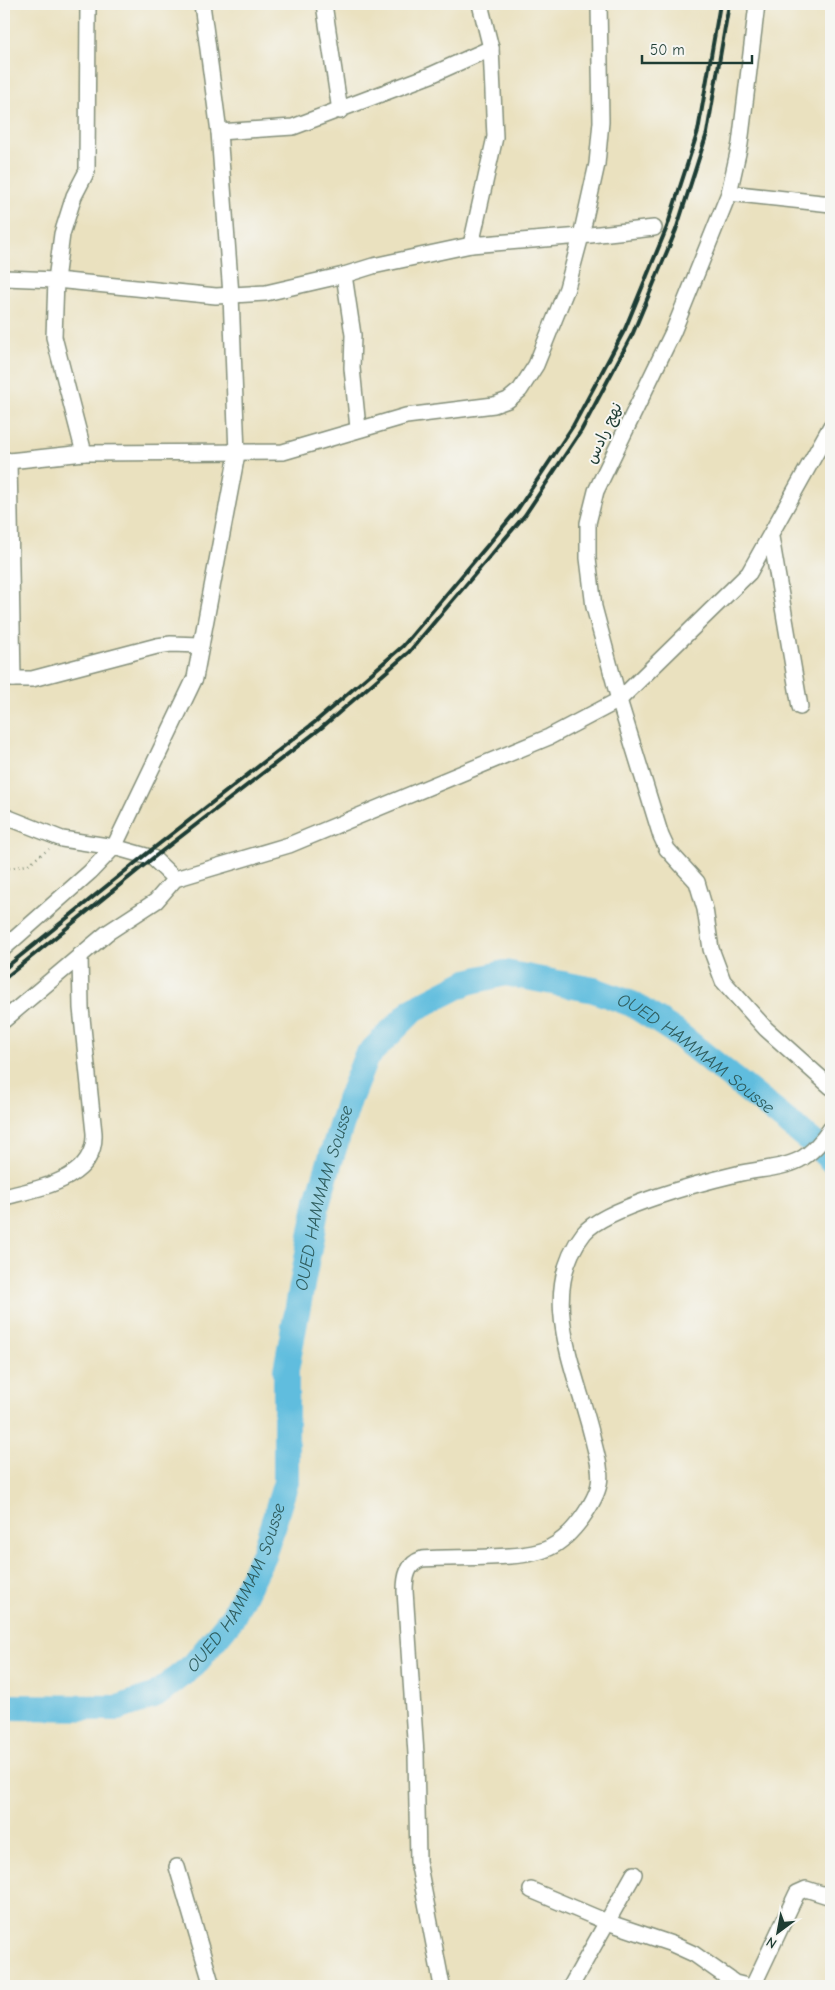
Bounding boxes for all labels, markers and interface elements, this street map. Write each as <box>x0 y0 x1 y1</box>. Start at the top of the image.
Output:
scale bar <box>642 32 752 64</box>
text: 50 m <box>650 41 685 59</box>
street label: نهج رادس <box>582 400 627 467</box>
water label: OUED HAMMAM Sousse <box>615 989 779 1118</box>
water label: OUED HAMMAM Sousse <box>291 1103 357 1292</box>
water label: OUED HAMMAM Sousse <box>183 1500 289 1677</box>
north arrow <box>752 1908 802 1958</box>
text: N <box>763 1933 780 1952</box>

